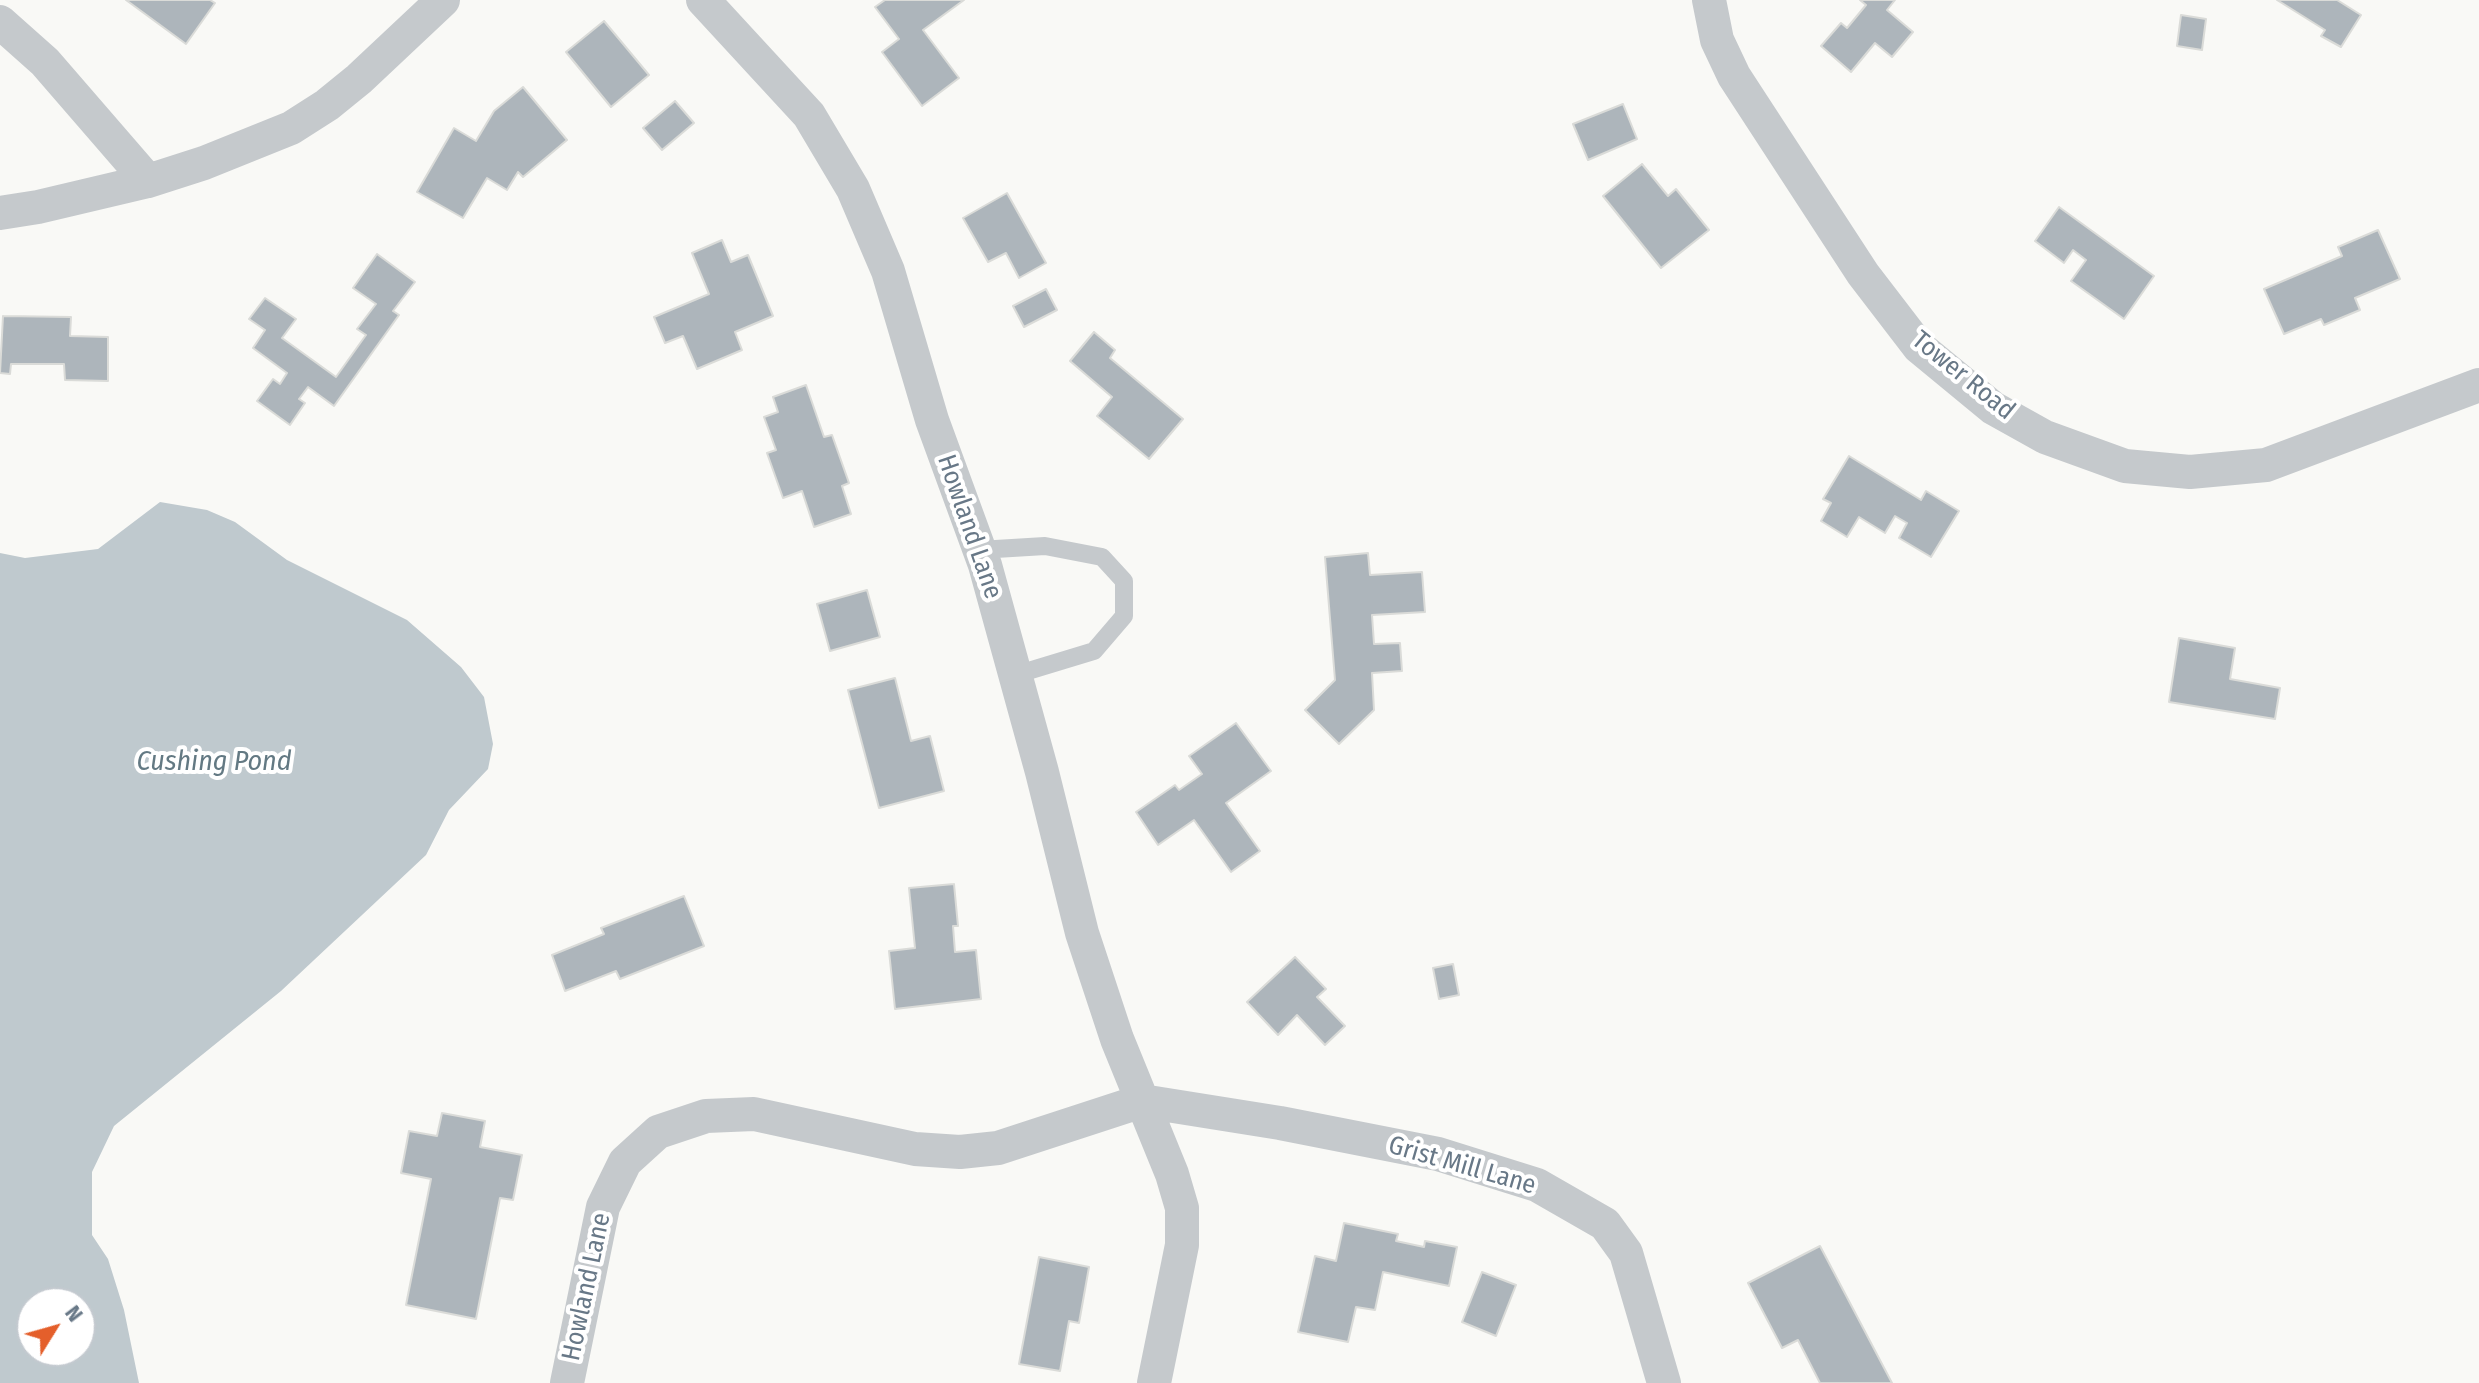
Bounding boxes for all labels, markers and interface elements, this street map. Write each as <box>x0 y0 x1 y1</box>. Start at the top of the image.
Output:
street label: Tower Road <box>1905 325 2021 427</box>
street label: Howland Lane <box>930 451 1008 603</box>
water label: Cushing Pond <box>136 745 292 779</box>
street label: Grist Mill Lane <box>1385 1130 1539 1202</box>
street label: Howland Lane <box>556 1210 618 1364</box>
north arrow <box>16 1287 96 1367</box>
text: N <box>59 1300 89 1327</box>

